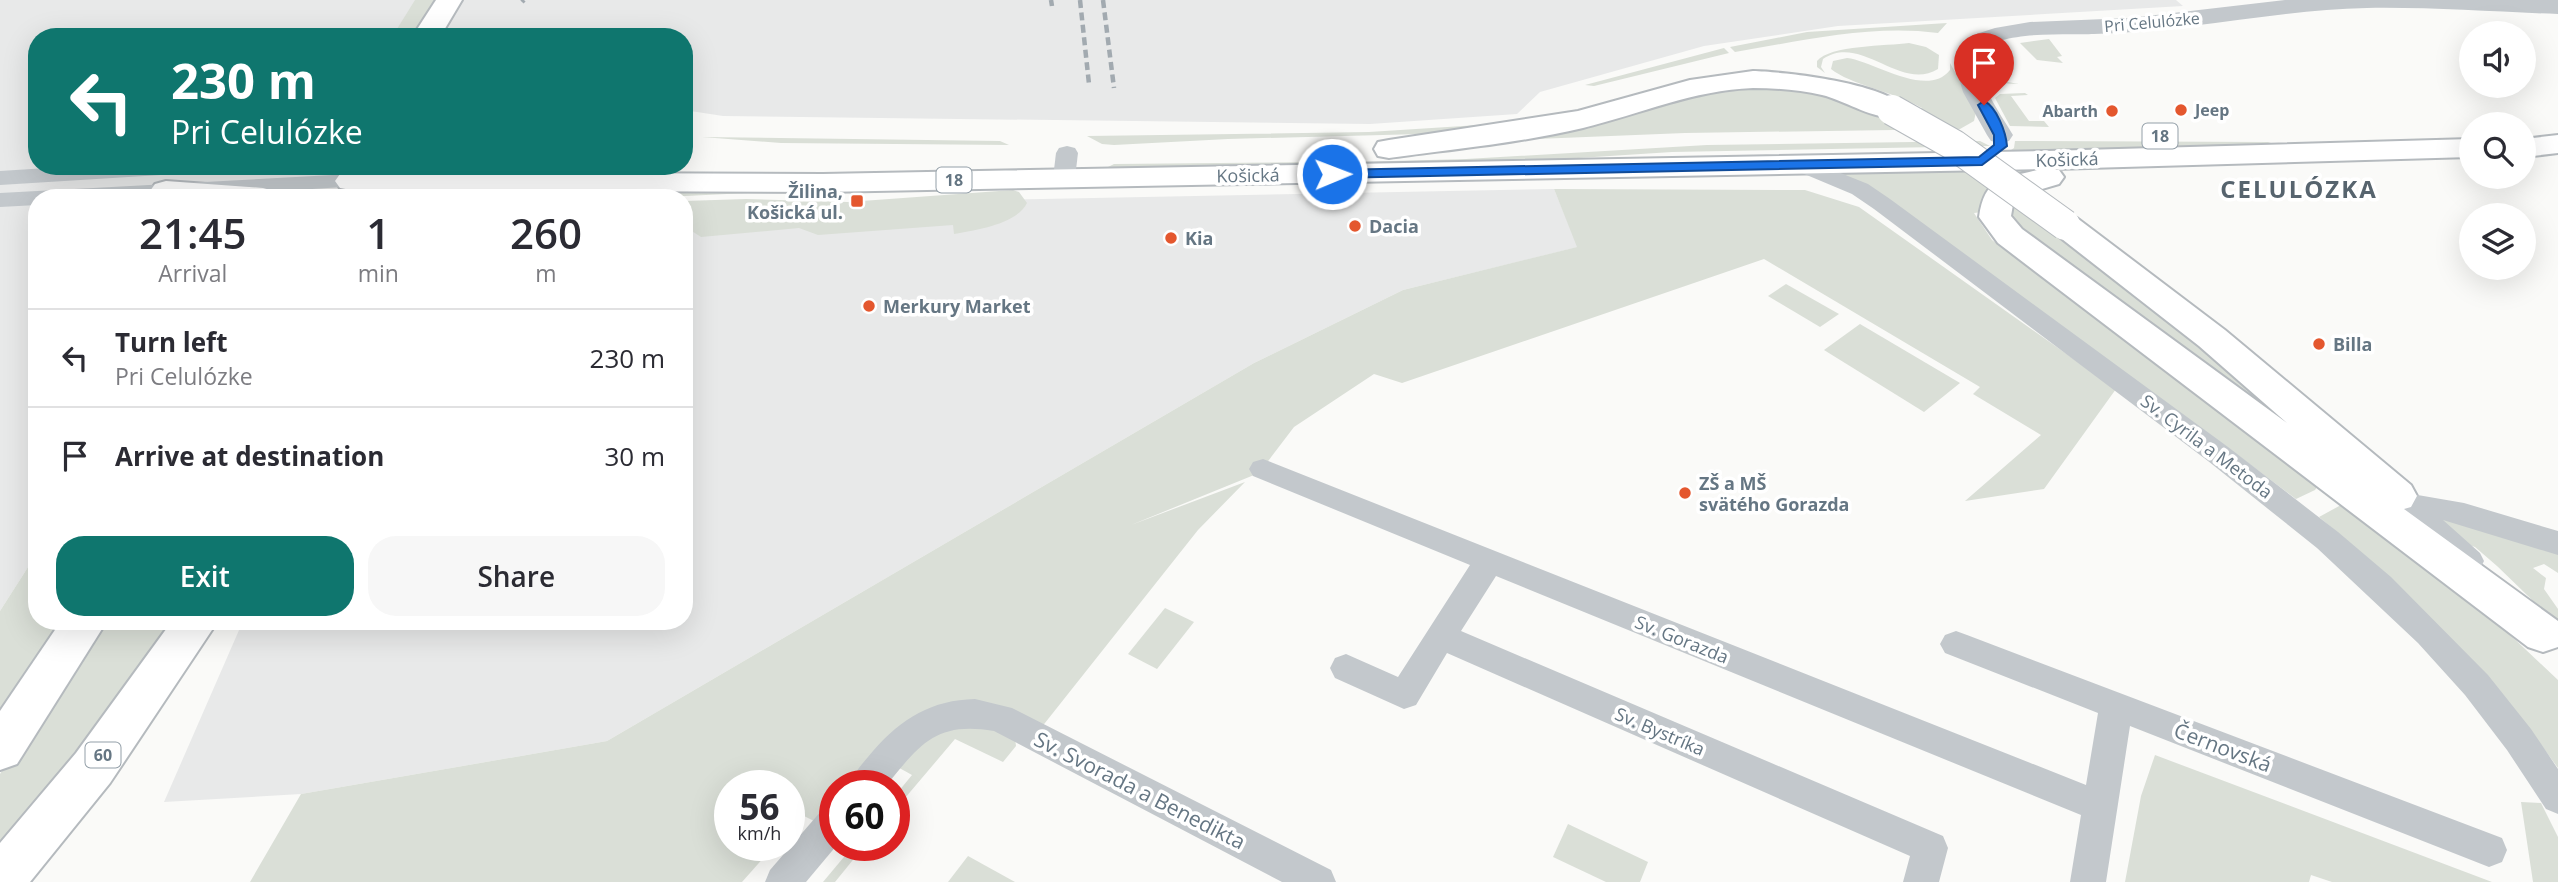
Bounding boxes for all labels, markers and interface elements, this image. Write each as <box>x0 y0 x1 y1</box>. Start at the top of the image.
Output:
street label: Pri Celulózke <box>2103 7 2201 37</box>
map controls <box>2459 21 2536 280</box>
button: sound <box>2459 21 2536 98</box>
pin <box>1954 33 2014 105</box>
icon: arrive <box>1965 44 2003 82</box>
text: 230 m <box>171 47 316 113</box>
icon: left <box>56 56 147 147</box>
place label: Jeep <box>2193 99 2229 121</box>
place label: Abarth <box>2042 100 2098 122</box>
marker: Jeep <box>2173 102 2189 118</box>
marker: Abarth <box>2104 103 2120 119</box>
text: Pri Celulózke <box>171 110 363 153</box>
button: search <box>2459 112 2536 189</box>
road number: 18 <box>2142 124 2178 148</box>
position arrow <box>1295 137 1369 211</box>
street label: Košická <box>2035 146 2099 172</box>
street label: Košická <box>1216 162 1280 188</box>
road number: 18 <box>936 168 972 192</box>
district label: CELULÓZKA <box>2220 172 2378 205</box>
place label: Žilina, Košická ul. <box>747 179 843 224</box>
marker: Žilina, Košická ul. <box>849 193 865 209</box>
button: layers <box>2459 203 2536 280</box>
text: 21:45 <box>139 204 247 261</box>
text: 1 <box>366 204 390 261</box>
text: 260 <box>510 204 582 261</box>
place label: Dacia <box>1369 214 1419 238</box>
marker: Dacia <box>1347 218 1363 234</box>
place label: Kia <box>1185 226 1213 250</box>
marker: Kia <box>1163 230 1179 246</box>
text: Arrival <box>158 257 227 289</box>
text: min <box>358 257 399 289</box>
text: m <box>535 257 557 289</box>
place label: Merkury Market <box>883 294 1031 318</box>
marker: Merkury Market <box>861 298 877 314</box>
text: Turn left <box>115 324 227 360</box>
place label: Billa <box>2333 332 2372 356</box>
marker: Billa <box>2311 336 2327 352</box>
icon: left <box>56 339 94 377</box>
text: 230 m <box>590 340 665 376</box>
text: Pri Celulózke <box>115 360 253 392</box>
street label: Sv. Cyrila a Metoda <box>2136 389 2278 503</box>
icon: arrive <box>56 437 94 475</box>
text: Arrive at destination <box>115 438 384 474</box>
text: 30 m <box>604 438 665 474</box>
place label: ZŠ a MŠ svätého Gorazda <box>1699 471 1849 516</box>
marker: ZŠ a MŠ svätého Gorazda <box>1677 485 1693 501</box>
button: Exit <box>56 536 354 616</box>
button: Share <box>368 536 665 616</box>
street label: Sv. Gorazda <box>1632 609 1732 669</box>
street label: Sv. Bystríka <box>1611 701 1709 761</box>
street label: Černovská <box>2170 716 2276 778</box>
street label: Sv. Svorada a Benedikta <box>1030 725 1250 855</box>
road number: 60 <box>86 742 120 768</box>
speed limit sign: 60 <box>819 770 910 861</box>
text: 56 <box>739 783 780 830</box>
text: km/h <box>738 821 781 845</box>

